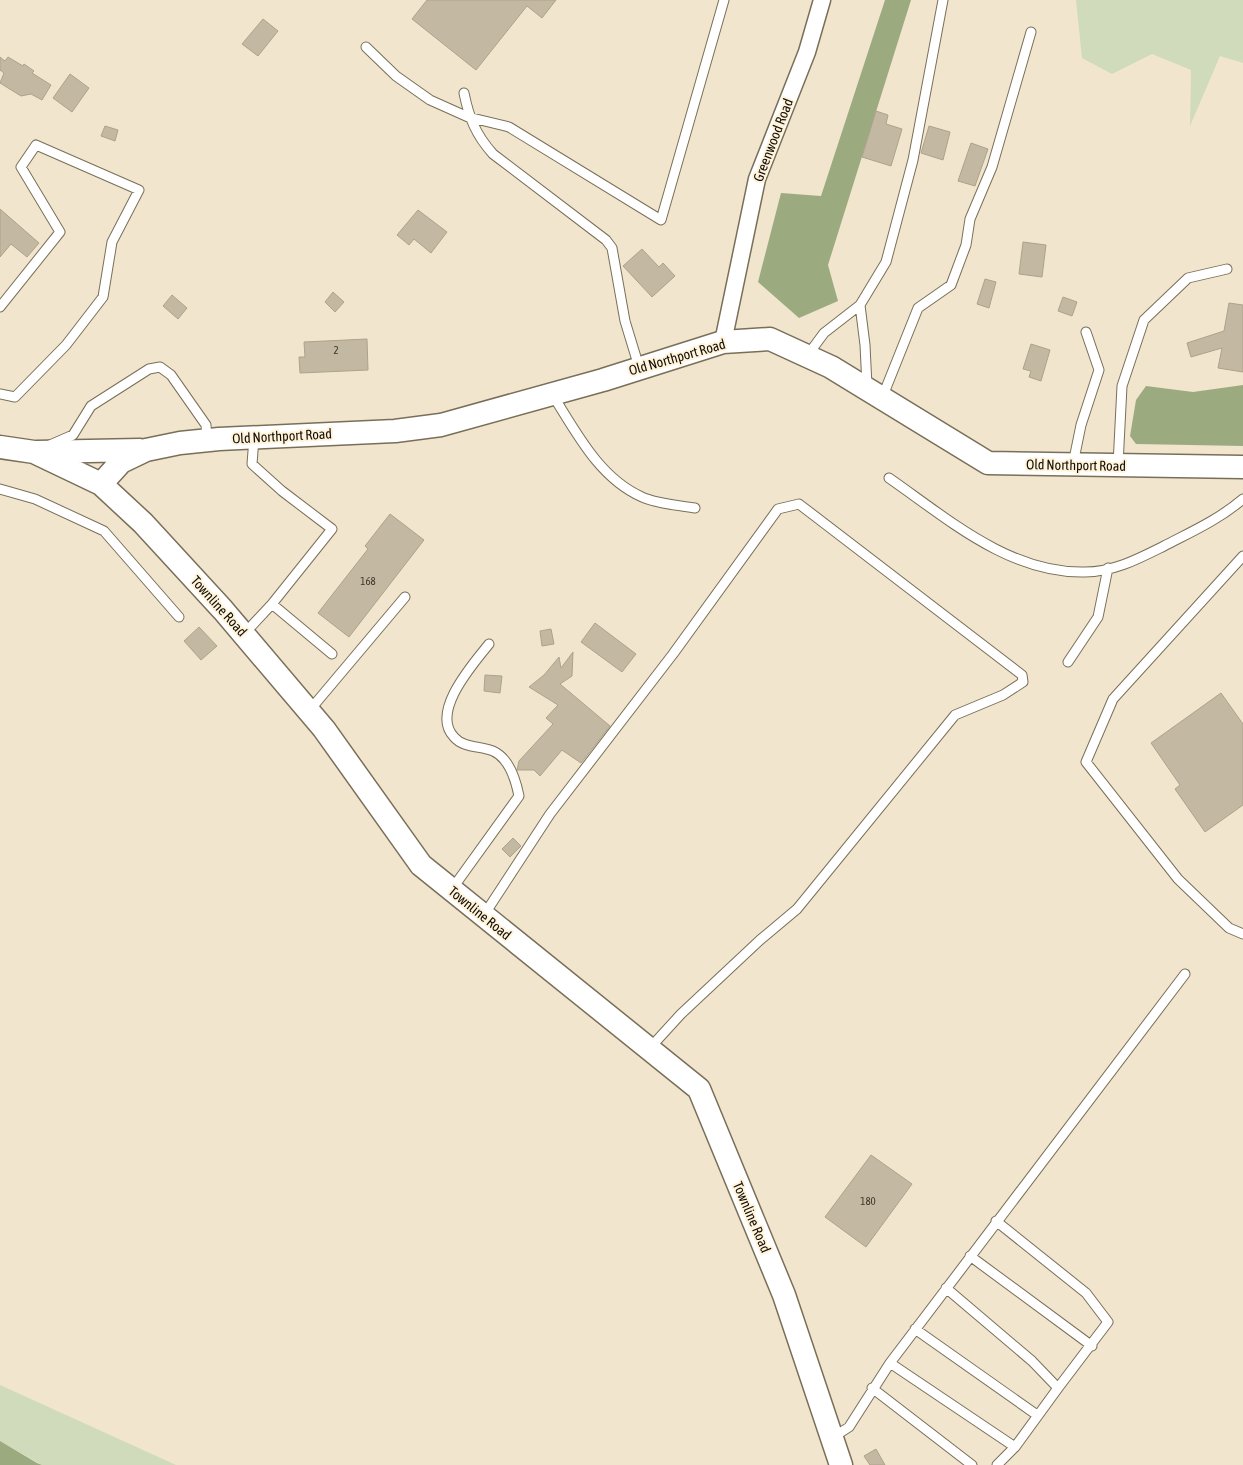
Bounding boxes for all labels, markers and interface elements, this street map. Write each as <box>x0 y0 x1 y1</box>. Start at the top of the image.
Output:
street label: Greenwood Road <box>750 96 796 184</box>
street label: Old Northport Road <box>627 336 727 378</box>
house number: 2 <box>333 344 339 356</box>
street label: Old Northport Road <box>232 425 332 447</box>
street label: Old Northport Road <box>1026 456 1126 474</box>
street label: Townline Road <box>188 573 250 639</box>
house number: 168 <box>360 575 376 587</box>
street label: Townline Road <box>446 883 514 943</box>
street label: Townline Road <box>730 1179 774 1255</box>
house number: 180 <box>860 1195 876 1207</box>

